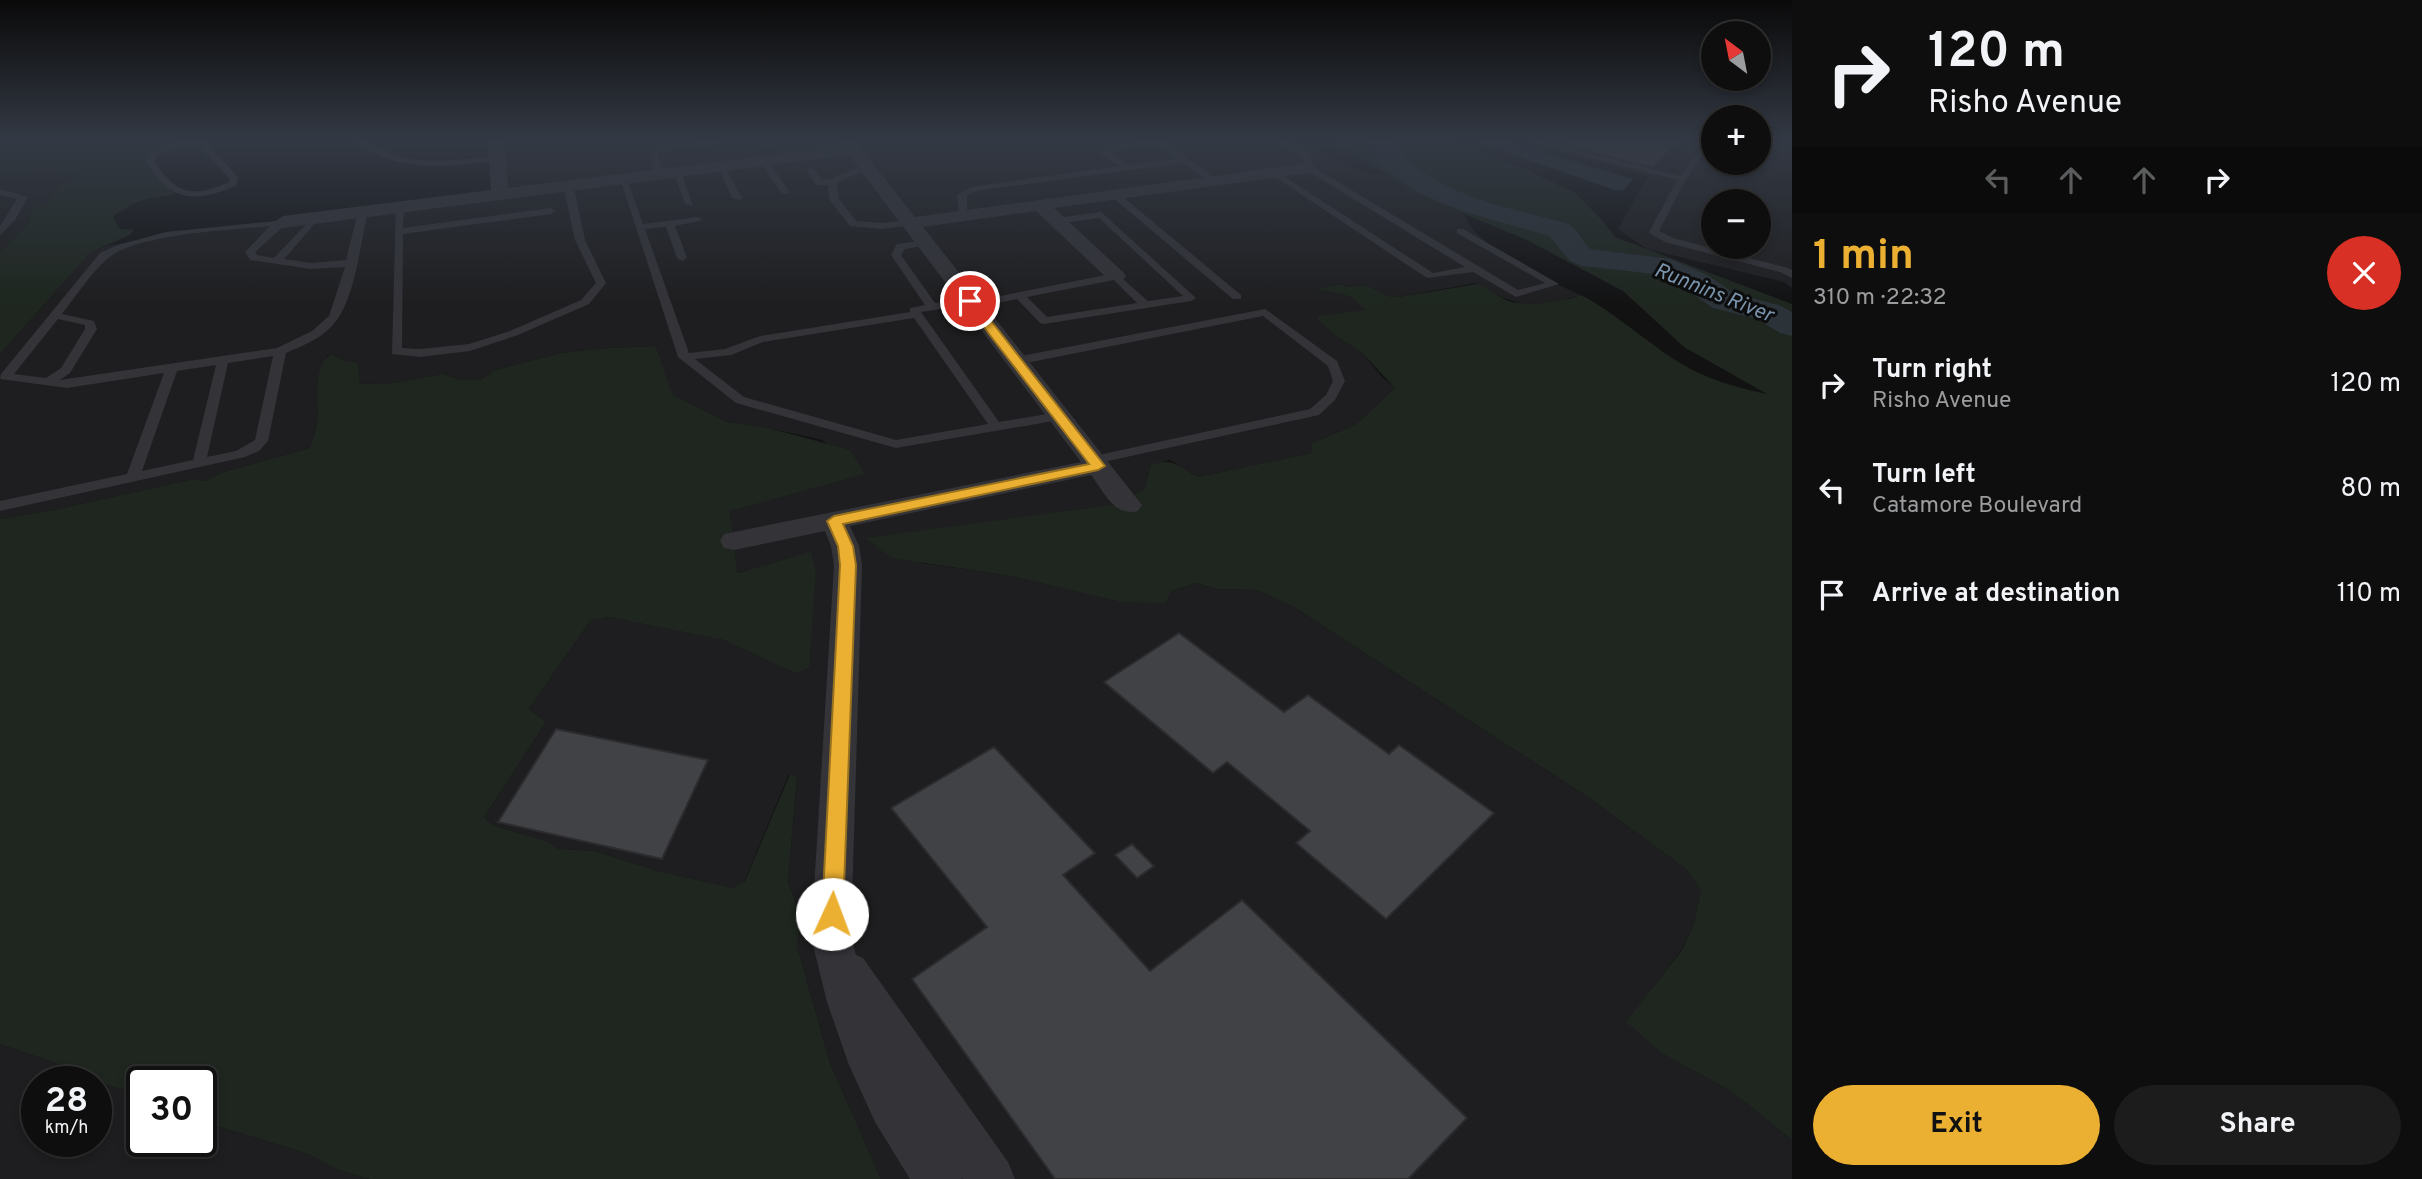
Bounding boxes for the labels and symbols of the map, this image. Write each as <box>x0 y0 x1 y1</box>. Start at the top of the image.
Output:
north arrow <box>1701 21 1771 91</box>
water label: Runnins River <box>1650 257 1779 330</box>
pin <box>940 271 1000 331</box>
position arrow <box>795 877 869 951</box>
speed limit sign: 30 <box>126 1066 217 1157</box>

